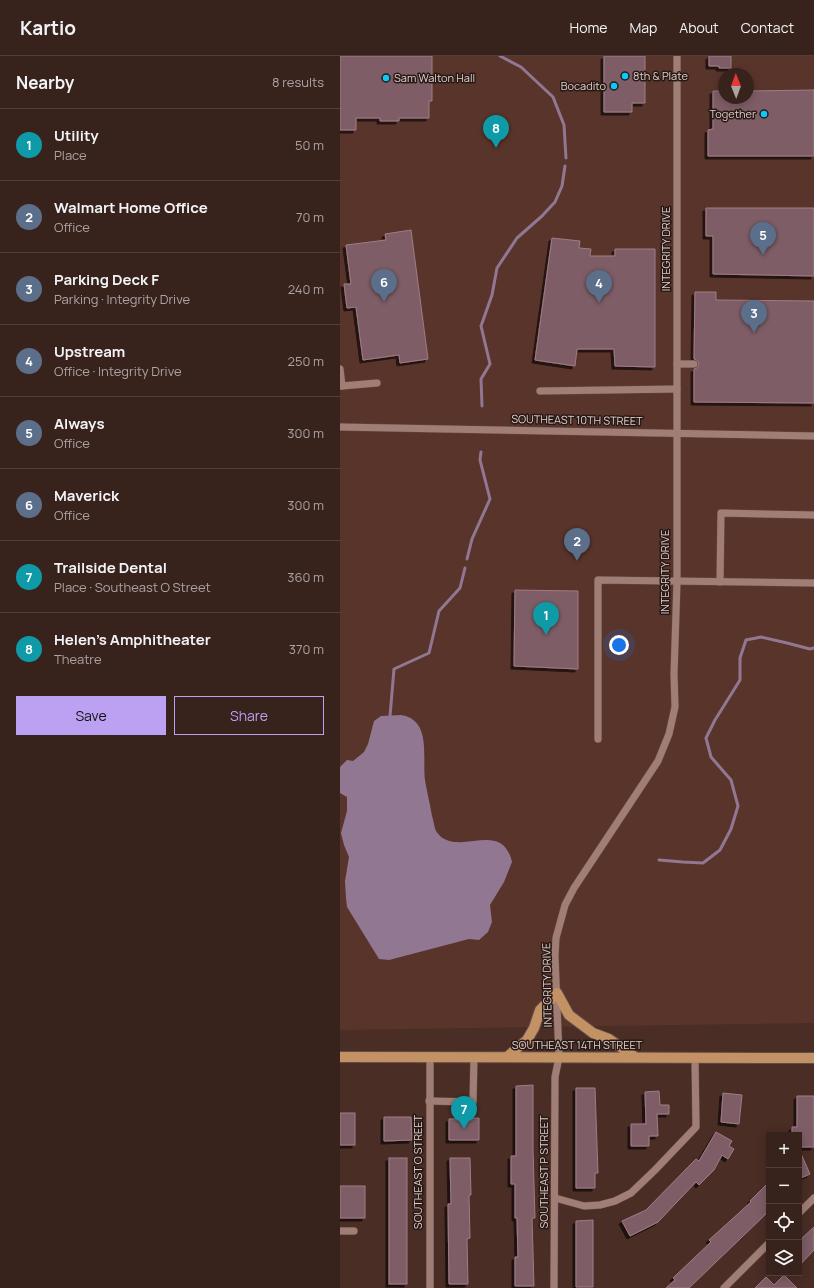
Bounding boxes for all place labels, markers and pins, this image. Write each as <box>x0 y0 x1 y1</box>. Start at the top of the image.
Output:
place label: 8th & Plate <box>633 68 688 83</box>
place label: Sam Walton Hall <box>394 70 475 85</box>
marker: 8th & Plate <box>620 71 630 81</box>
marker: Sam Walton Hall <box>381 73 391 83</box>
place label: Bocadito <box>561 78 606 93</box>
marker: Bocadito <box>609 81 619 91</box>
place label: Together <box>710 106 756 121</box>
marker: Together <box>759 109 769 119</box>
pin: 8 <box>483 115 509 148</box>
pin: 5 <box>750 222 776 255</box>
pin: 6 <box>371 269 397 302</box>
pin: 4 <box>586 270 612 303</box>
pin: 3 <box>741 300 767 333</box>
pin: 2 <box>564 528 590 561</box>
pin: 1 <box>533 602 559 635</box>
pin: 7 <box>451 1096 477 1129</box>

